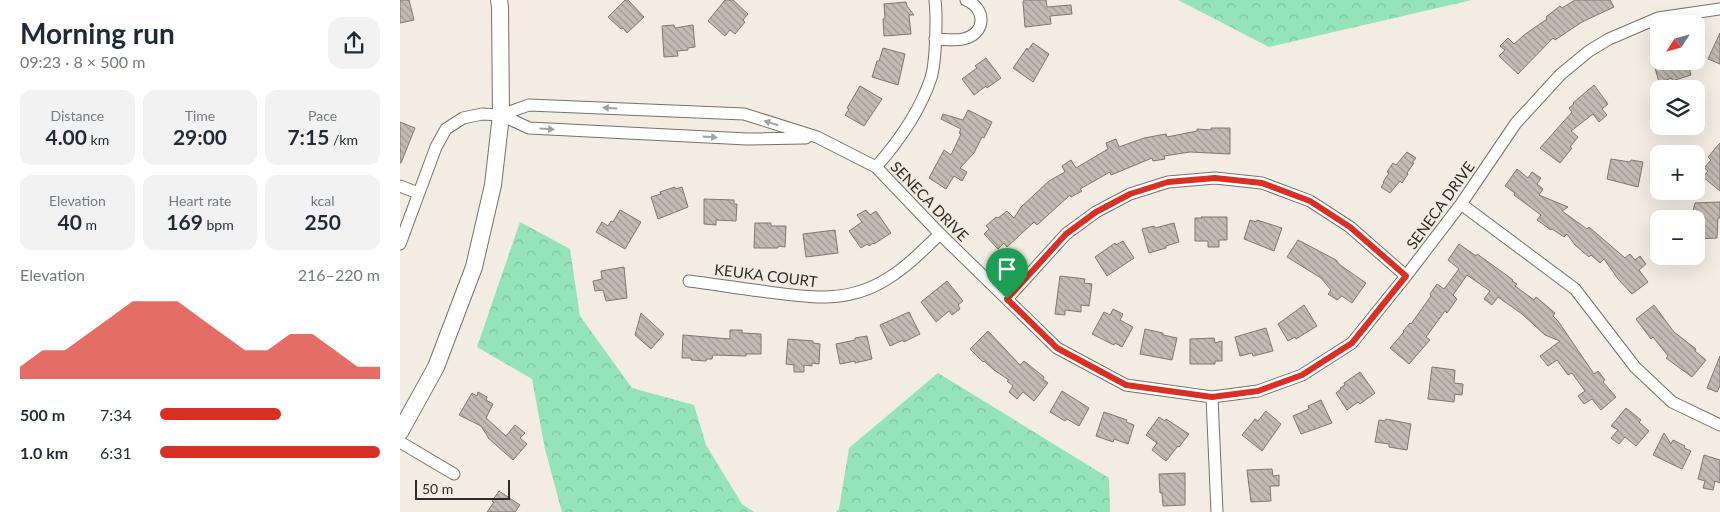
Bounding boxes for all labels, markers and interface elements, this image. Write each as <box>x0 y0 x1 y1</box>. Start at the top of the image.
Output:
north arrow <box>1650 15 1705 70</box>
map controls <box>1650 15 1705 265</box>
text: Morning run <box>20 16 175 50</box>
button: share <box>328 17 380 69</box>
text: 09:23 · 8 × 500 m <box>20 52 145 71</box>
button: layers <box>1650 80 1705 135</box>
one-way arrow <box>602 104 618 112</box>
text: Distance <box>50 107 104 124</box>
text: Time <box>185 107 215 124</box>
text: Pace <box>308 107 337 124</box>
one-way arrow <box>763 118 778 126</box>
text: 4.00 <box>45 124 87 149</box>
text: 29:00 <box>173 124 227 149</box>
text: 7:15 <box>287 124 329 149</box>
one-way arrow <box>539 125 555 133</box>
text: km <box>87 131 109 148</box>
text: /km <box>329 131 358 148</box>
one-way arrow <box>702 133 718 141</box>
button: + <box>1650 145 1705 200</box>
street label: SENECA DRIVE <box>887 157 973 245</box>
street label: SENECA DRIVE <box>1402 158 1478 252</box>
text: Elevation <box>49 192 106 209</box>
text: Heart rate <box>169 192 231 209</box>
text: kcal <box>311 192 334 209</box>
text: 40 <box>58 209 82 234</box>
text: 169 <box>166 209 203 234</box>
text: 250 <box>304 209 341 234</box>
button: − <box>1650 210 1705 265</box>
text: m <box>82 216 97 233</box>
text: bpm <box>203 216 234 233</box>
pin <box>986 248 1028 299</box>
icon: arrive <box>993 255 1021 283</box>
street label: KEUKA COURT <box>713 260 819 290</box>
text: Elevation <box>20 265 85 284</box>
text: 216–220 m <box>298 265 380 284</box>
text: 500 m <box>20 405 65 424</box>
text: 7:34 <box>100 405 132 424</box>
text: 1.0 km <box>20 443 68 462</box>
text: 6:31 <box>100 443 132 462</box>
scale bar <box>415 477 510 500</box>
text: 50 m <box>422 480 453 497</box>

